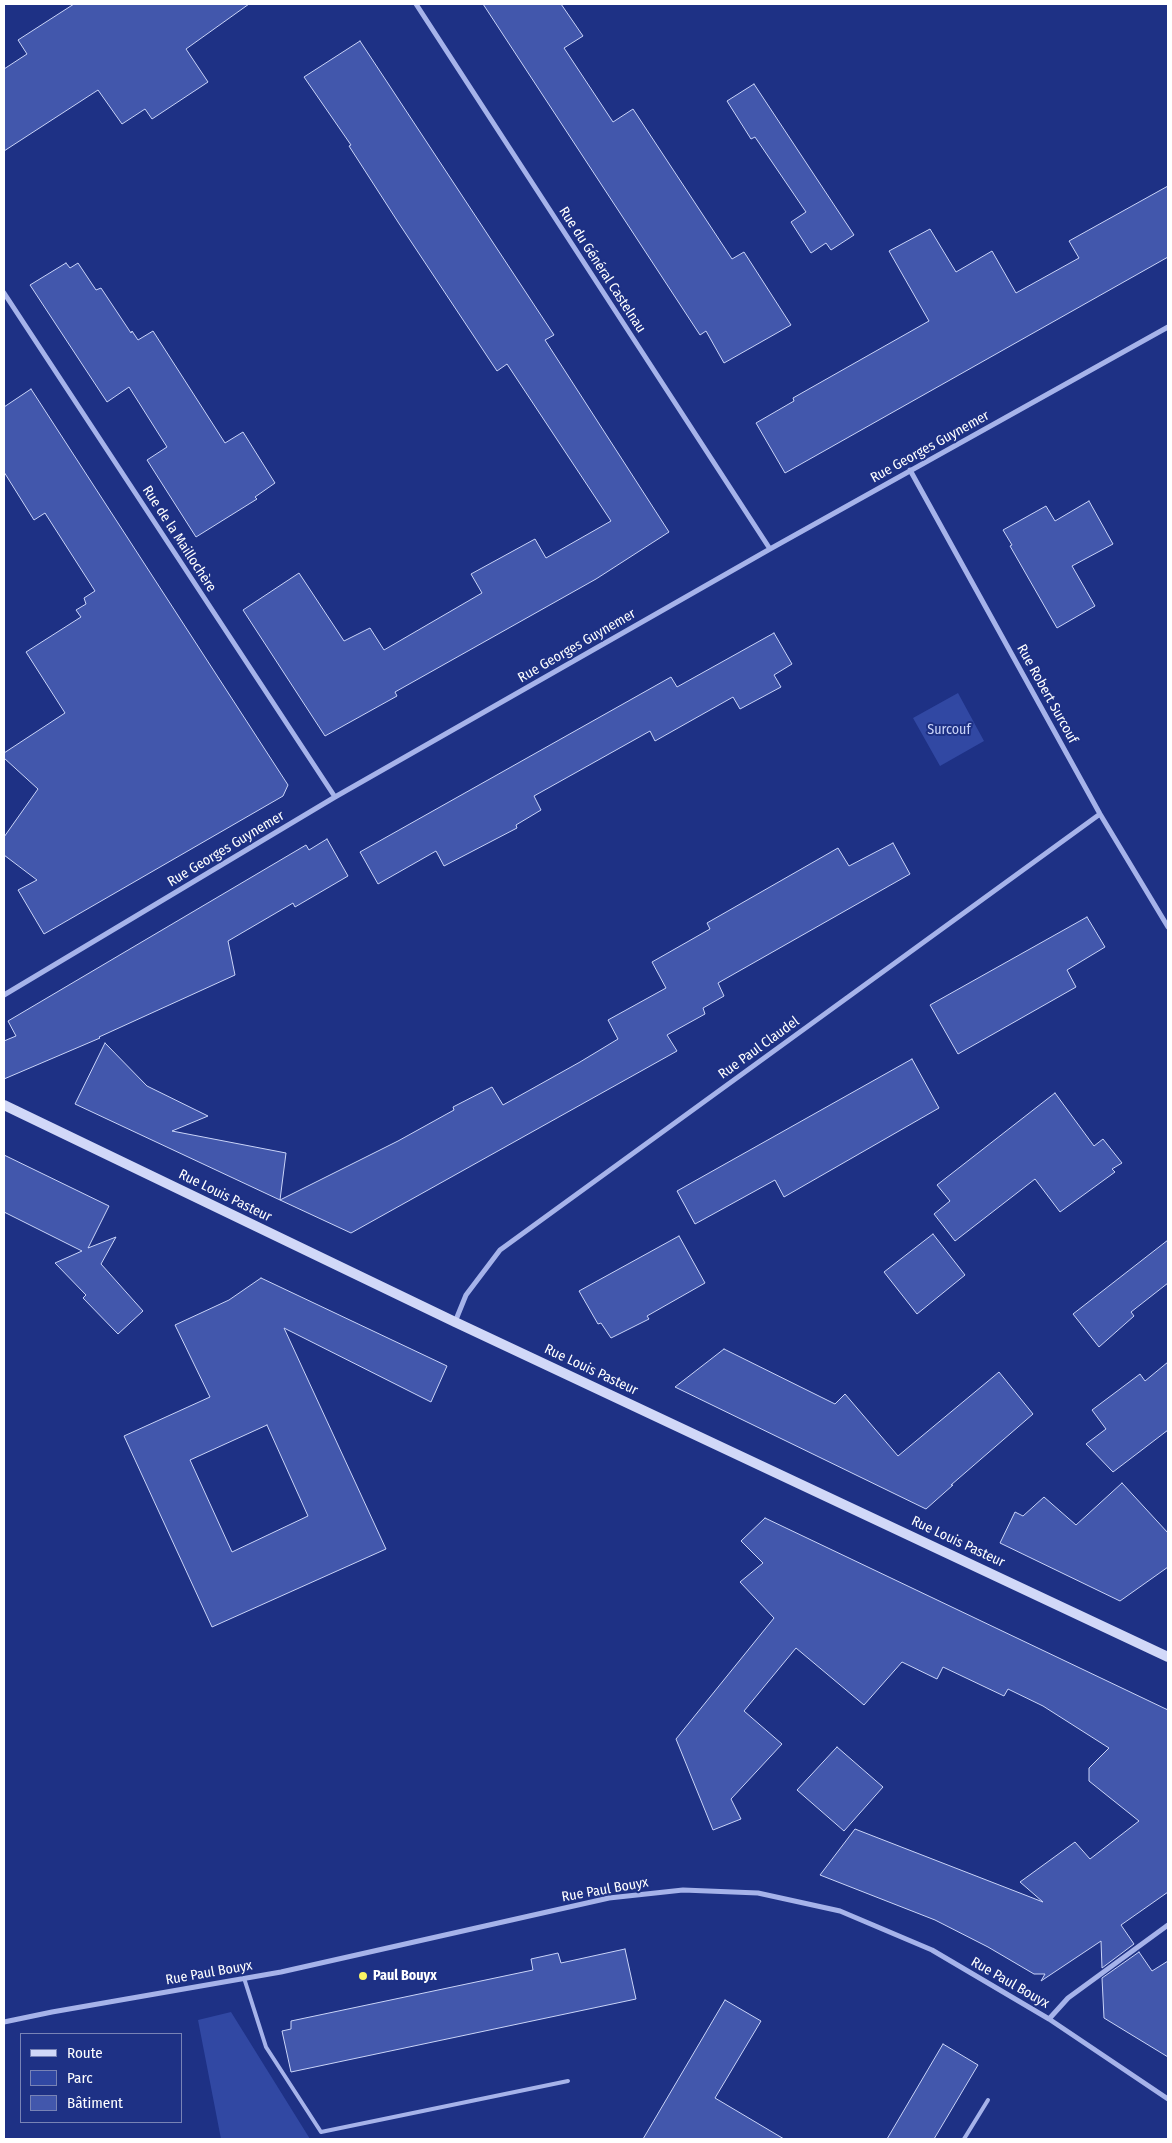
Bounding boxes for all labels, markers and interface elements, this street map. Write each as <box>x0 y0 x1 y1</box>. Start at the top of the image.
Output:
street label: Rue du Général Castelnau <box>555 204 649 336</box>
street label: Rue Georges Guynemer <box>868 407 992 487</box>
street label: Rue de la Maillochère <box>138 483 220 595</box>
street label: Rue Georges Guynemer <box>515 605 639 687</box>
street label: Rue Robert Surcouf <box>1013 642 1081 746</box>
park label: Surcouf <box>927 722 971 738</box>
street label: Rue Georges Guynemer <box>165 808 287 890</box>
street label: Rue Paul Claudel <box>715 1013 803 1083</box>
street label: Rue Louis Pasteur <box>176 1166 274 1226</box>
street label: Rue Louis Pasteur <box>542 1341 640 1399</box>
street label: Rue Louis Pasteur <box>909 1513 1007 1571</box>
street label: Rue Paul Bouyx <box>560 1874 650 1906</box>
street label: Rue Paul Bouyx <box>968 1954 1052 2012</box>
street label: Rue Paul Bouyx <box>164 1957 254 1989</box>
place label: Paul Bouyx <box>373 1968 437 1984</box>
marker: Paul Bouyx <box>357 1970 369 1982</box>
legend <box>20 2033 182 2123</box>
text: Route <box>67 2044 103 2062</box>
text: Parc <box>67 2069 93 2087</box>
text: Bâtiment <box>67 2094 123 2112</box>

